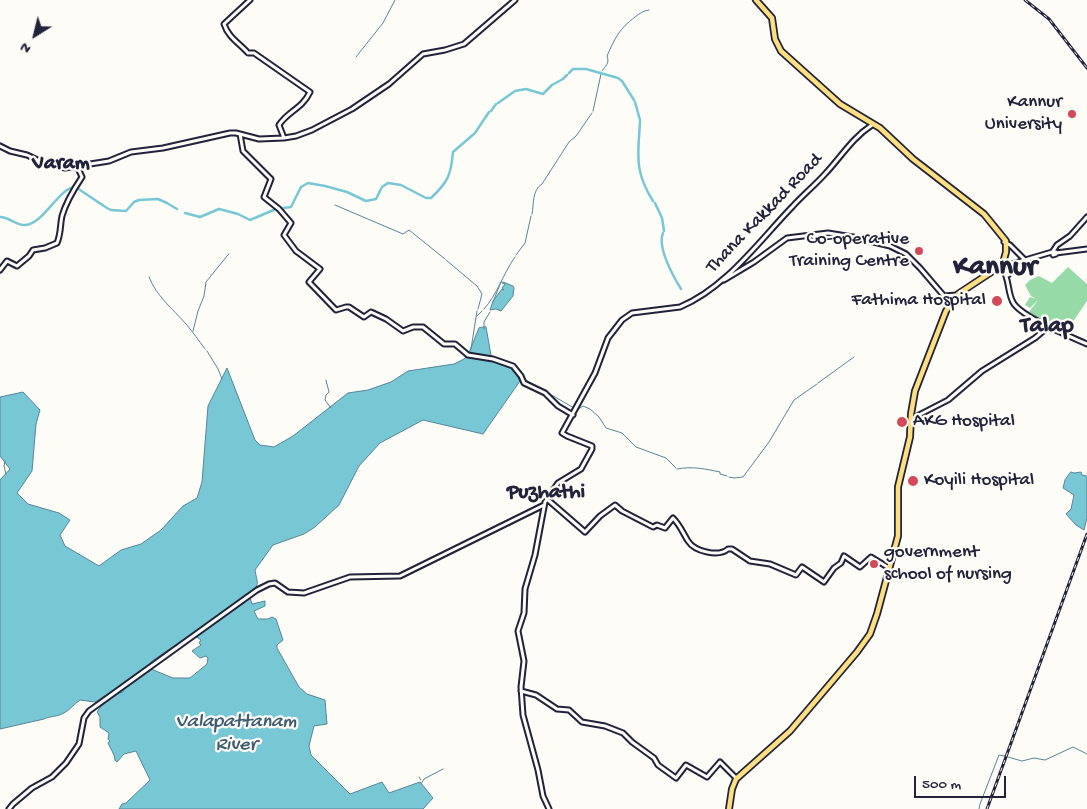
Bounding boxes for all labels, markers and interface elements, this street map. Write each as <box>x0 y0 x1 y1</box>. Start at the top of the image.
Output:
north arrow <box>10 10 60 60</box>
text: N <box>17 38 35 57</box>
place label: Kannur University <box>985 92 1062 136</box>
marker: Kannur University <box>1066 108 1078 120</box>
street label: Thana Kakkad Road <box>702 149 828 279</box>
district label: Varam <box>32 152 90 178</box>
place label: Co-operative Training Centre <box>789 229 909 273</box>
marker: Co-operative Training Centre <box>913 245 925 257</box>
district label: Kannur <box>953 252 1037 286</box>
place label: Fathima Hospital <box>851 290 986 312</box>
marker: Fathima Hospital <box>990 294 1004 308</box>
district label: Talap <box>1021 313 1073 341</box>
place label: AKG Hospital <box>913 411 1015 433</box>
marker: AKG Hospital <box>895 415 909 429</box>
place label: Koyili Hospital <box>924 470 1034 492</box>
marker: Koyili Hospital <box>906 474 920 488</box>
district label: Puzhathi <box>507 481 585 507</box>
place label: government school of nursing <box>884 542 1012 586</box>
marker: government school of nursing <box>868 558 880 570</box>
water label: Valapattanam River <box>176 711 296 758</box>
scale bar <box>917 766 1010 798</box>
text: 500 m <box>922 776 961 794</box>

